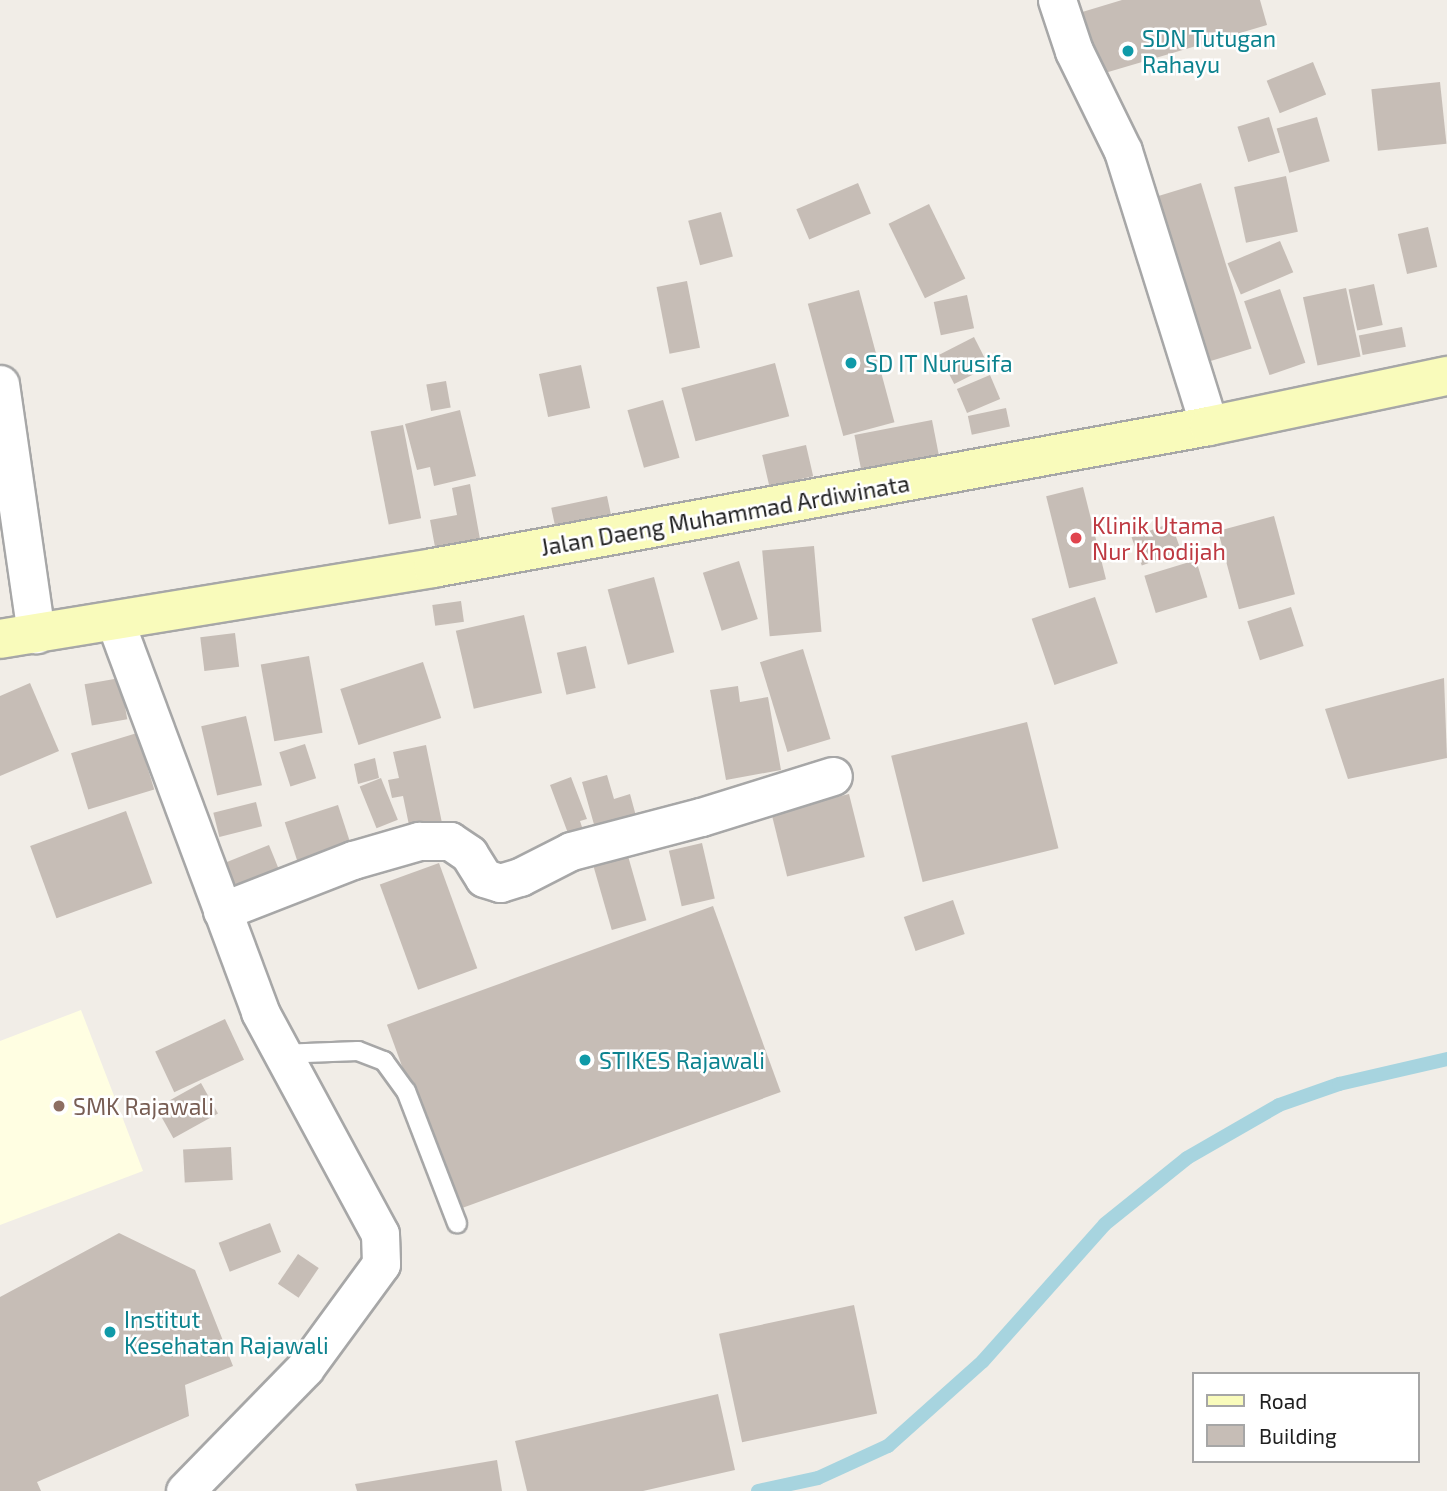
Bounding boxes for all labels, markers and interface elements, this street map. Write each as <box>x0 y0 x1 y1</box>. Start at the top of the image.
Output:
place label: SDN Tutugan Rahayu <box>1142 24 1277 78</box>
marker: SDN Tutugan Rahayu <box>1120 43 1136 59</box>
place label: SD IT Nurusifa <box>865 349 1013 377</box>
marker: SD IT Nurusifa <box>843 355 859 371</box>
street label: Jalan Daeng Muhammad Ardiwinata <box>538 469 912 561</box>
place label: Klinik Utama Nur Khodijah <box>1092 511 1226 565</box>
marker: Klinik Utama Nur Khodijah <box>1066 528 1086 548</box>
place label: STIKES Rajawali <box>599 1046 765 1074</box>
marker: STIKES Rajawali <box>577 1052 593 1068</box>
place label: SMK Rajawali <box>73 1092 214 1120</box>
marker: SMK Rajawali <box>51 1098 67 1114</box>
place label: Institut Kesehatan Rajawali <box>124 1305 329 1359</box>
marker: Institut Kesehatan Rajawali <box>102 1324 118 1340</box>
legend <box>1192 1372 1419 1463</box>
text: Road <box>1259 1388 1307 1413</box>
text: Building <box>1259 1423 1337 1448</box>

